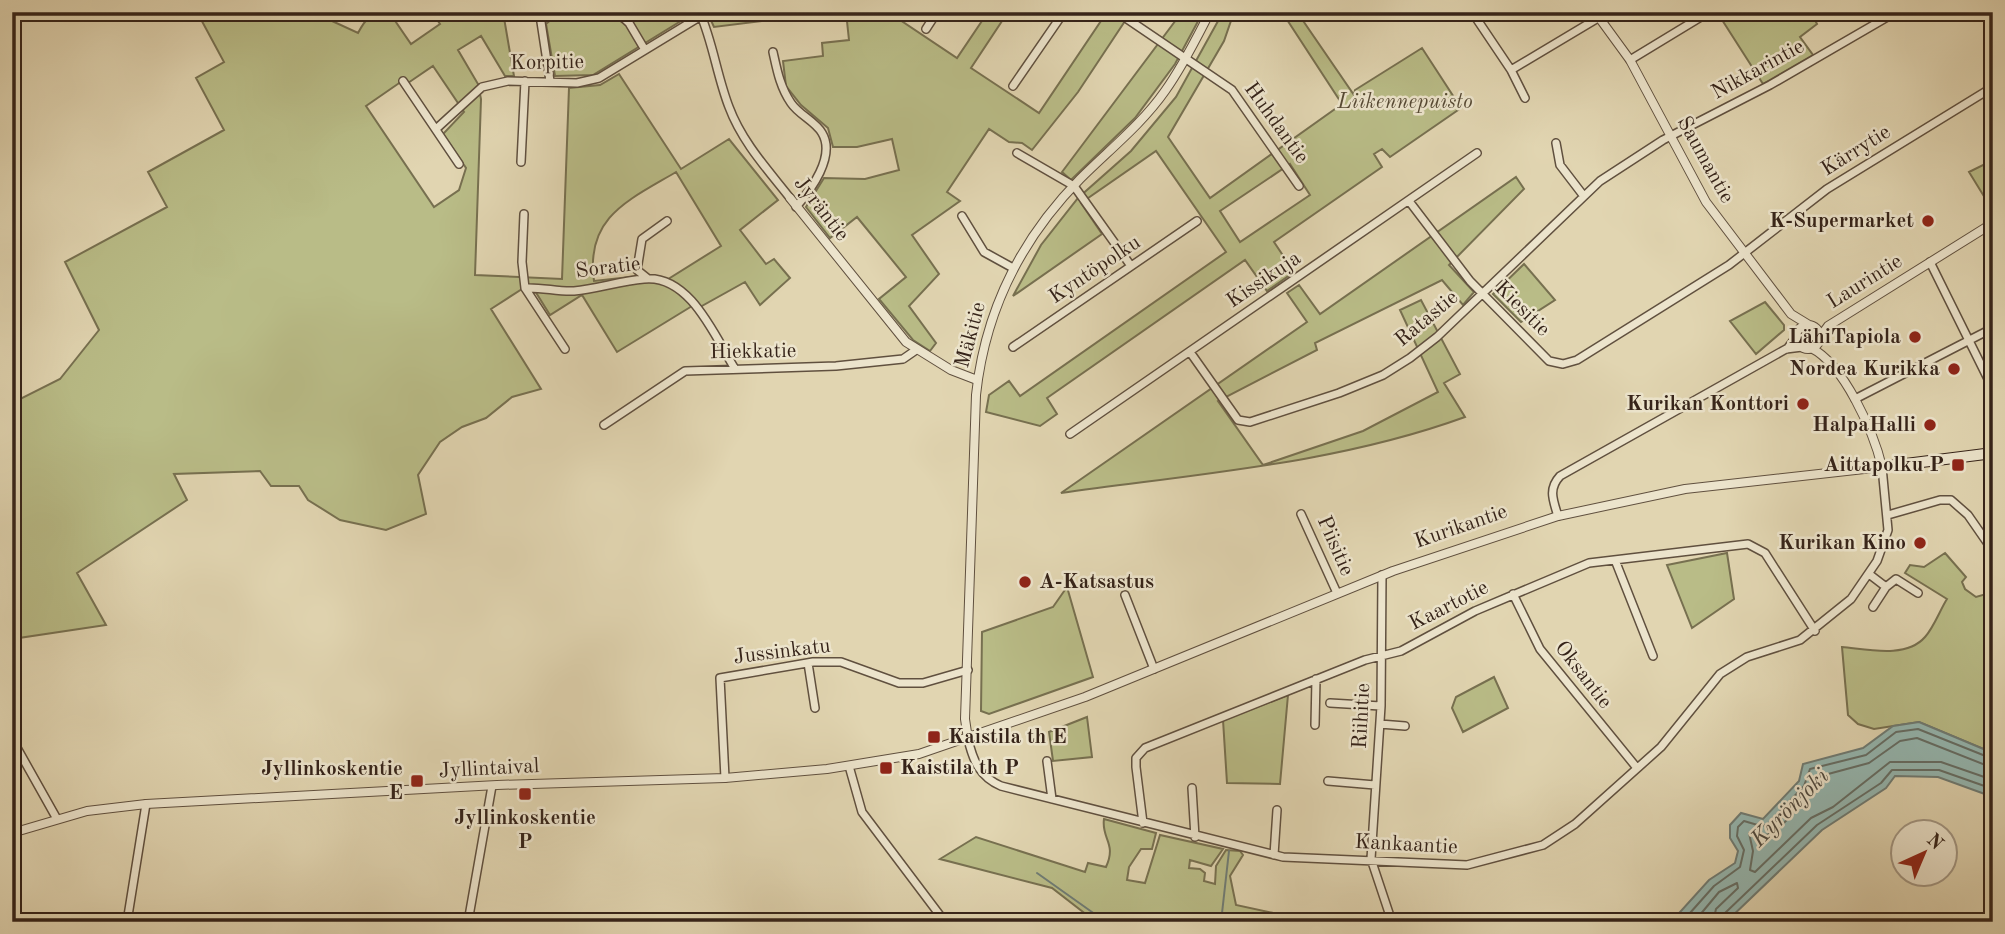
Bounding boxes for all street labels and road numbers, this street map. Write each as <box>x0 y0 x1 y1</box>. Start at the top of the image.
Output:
street label: Nikkarintie <box>1708 36 1808 104</box>
street label: Korpitie <box>510 52 584 74</box>
street label: Huhdantie <box>1240 79 1312 167</box>
street label: Saumantie <box>1673 113 1737 207</box>
street label: Kärrytie <box>1818 122 1894 180</box>
street label: Jyräntie <box>789 173 853 245</box>
street label: Kyntöpolku <box>1046 232 1144 308</box>
street label: Kissikuja <box>1223 248 1305 312</box>
street label: Laurintie <box>1824 251 1906 313</box>
street label: Soratie <box>574 254 642 282</box>
street label: Kiesitie <box>1490 277 1554 341</box>
street label: Ratastie <box>1392 287 1462 351</box>
street label: Mäkitie <box>952 300 990 370</box>
street label: Hiekkatie <box>709 341 797 363</box>
street label: Kurikantie <box>1412 501 1510 553</box>
street label: Piisitie <box>1313 513 1357 579</box>
street label: Kaartotie <box>1406 577 1492 635</box>
street label: Jussinkatu <box>732 636 832 668</box>
street label: Oksantie <box>1550 637 1616 713</box>
street label: Riihitie <box>1350 682 1374 750</box>
street label: Jyllintaival <box>438 756 540 782</box>
street label: Kankaantie <box>1354 832 1458 858</box>

